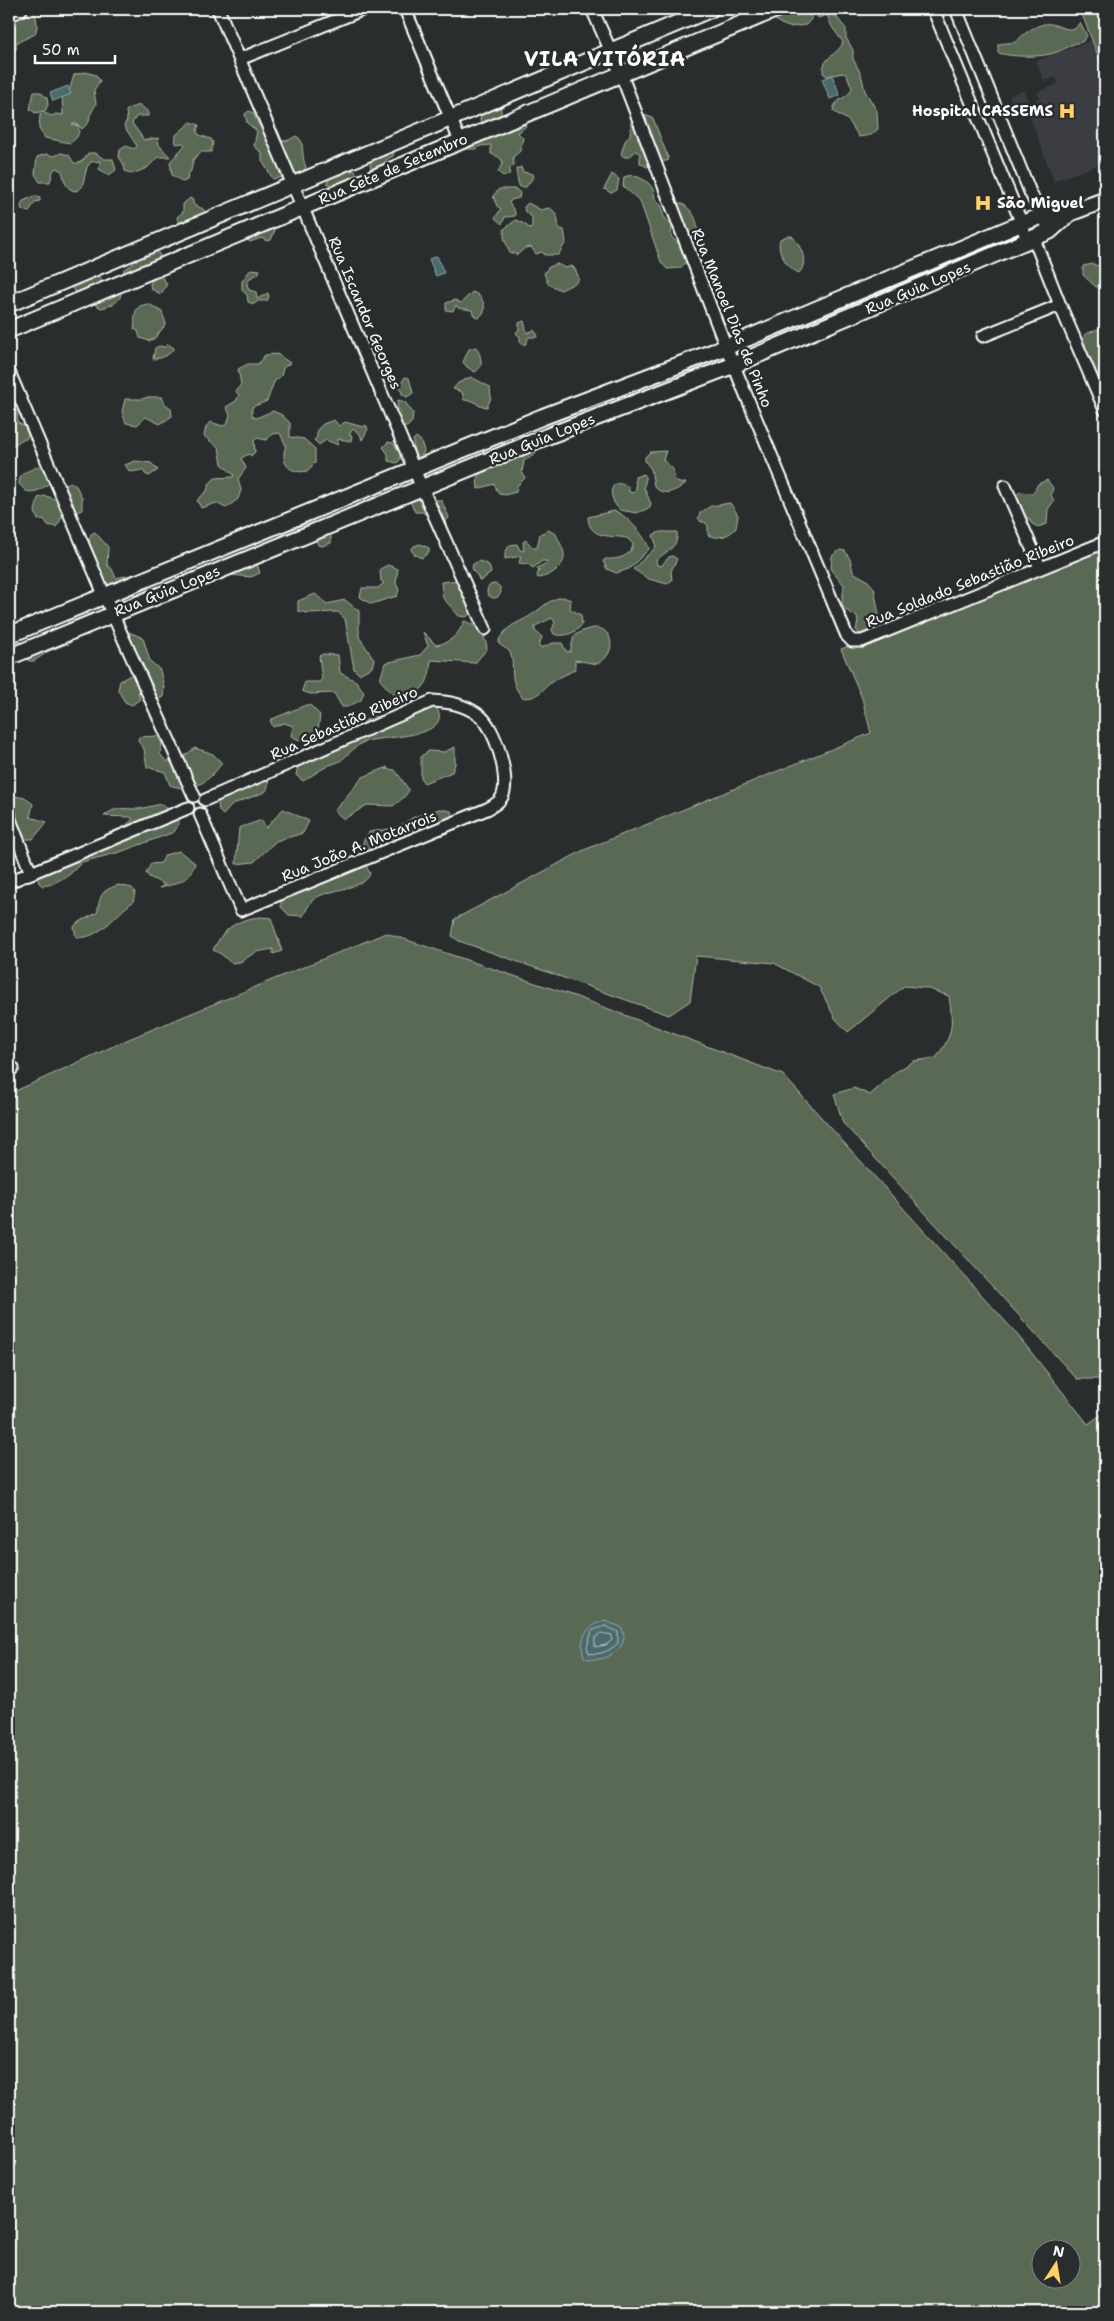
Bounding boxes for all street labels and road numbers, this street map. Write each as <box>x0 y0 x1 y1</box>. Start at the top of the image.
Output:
street label: Rua Sete de Setembro <box>315 129 471 209</box>
street label: Rua Manoel Dias de Pinho <box>687 225 777 411</box>
street label: Rua Iscandor Georges <box>324 234 406 392</box>
street label: Rua Guia Lopes <box>862 257 974 319</box>
street label: Rua Guia Lopes <box>486 409 598 469</box>
street label: Rua Soldado Sebastião Ribeiro <box>863 530 1077 632</box>
street label: Rua Guia Lopes <box>111 561 223 621</box>
street label: Rua Sebastião Ribeiro <box>267 681 421 765</box>
street label: Rua João A. Motarrois <box>279 806 439 886</box>

